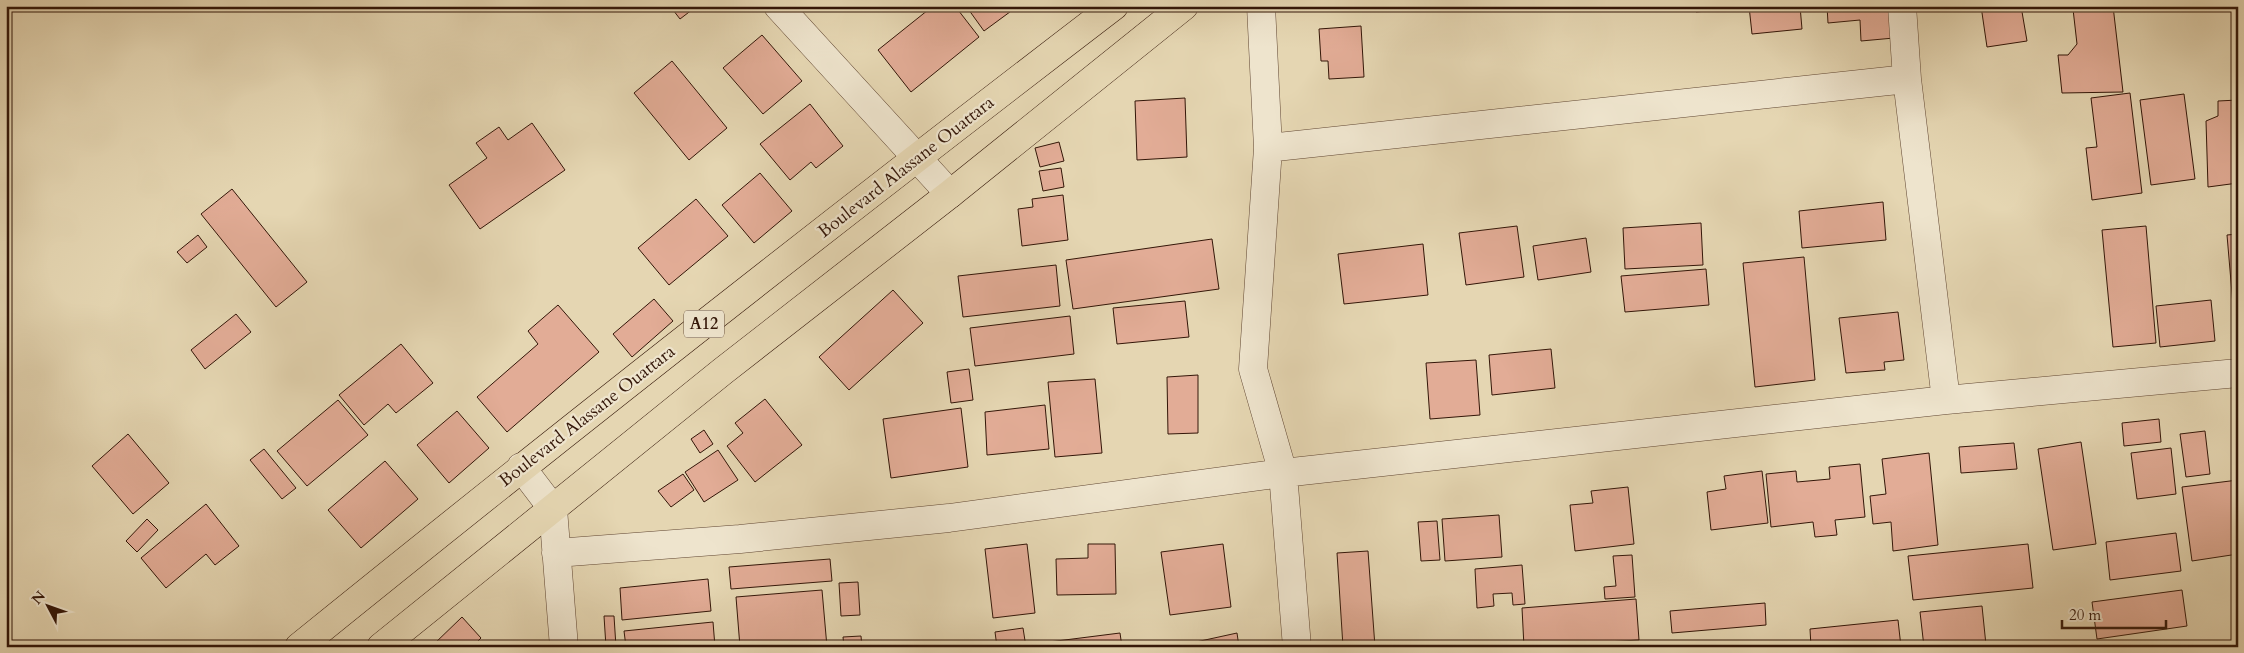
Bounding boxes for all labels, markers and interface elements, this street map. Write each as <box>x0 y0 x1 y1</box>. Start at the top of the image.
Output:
street label: Boulevard Alassane Ouattara <box>813 90 1000 244</box>
road number: A12 <box>684 310 724 338</box>
street label: Boulevard Alassane Ouattara <box>494 339 681 493</box>
north arrow <box>22 580 72 630</box>
text: N <box>27 587 50 609</box>
scale bar <box>2062 598 2165 630</box>
text: 20 m <box>2069 605 2101 625</box>

